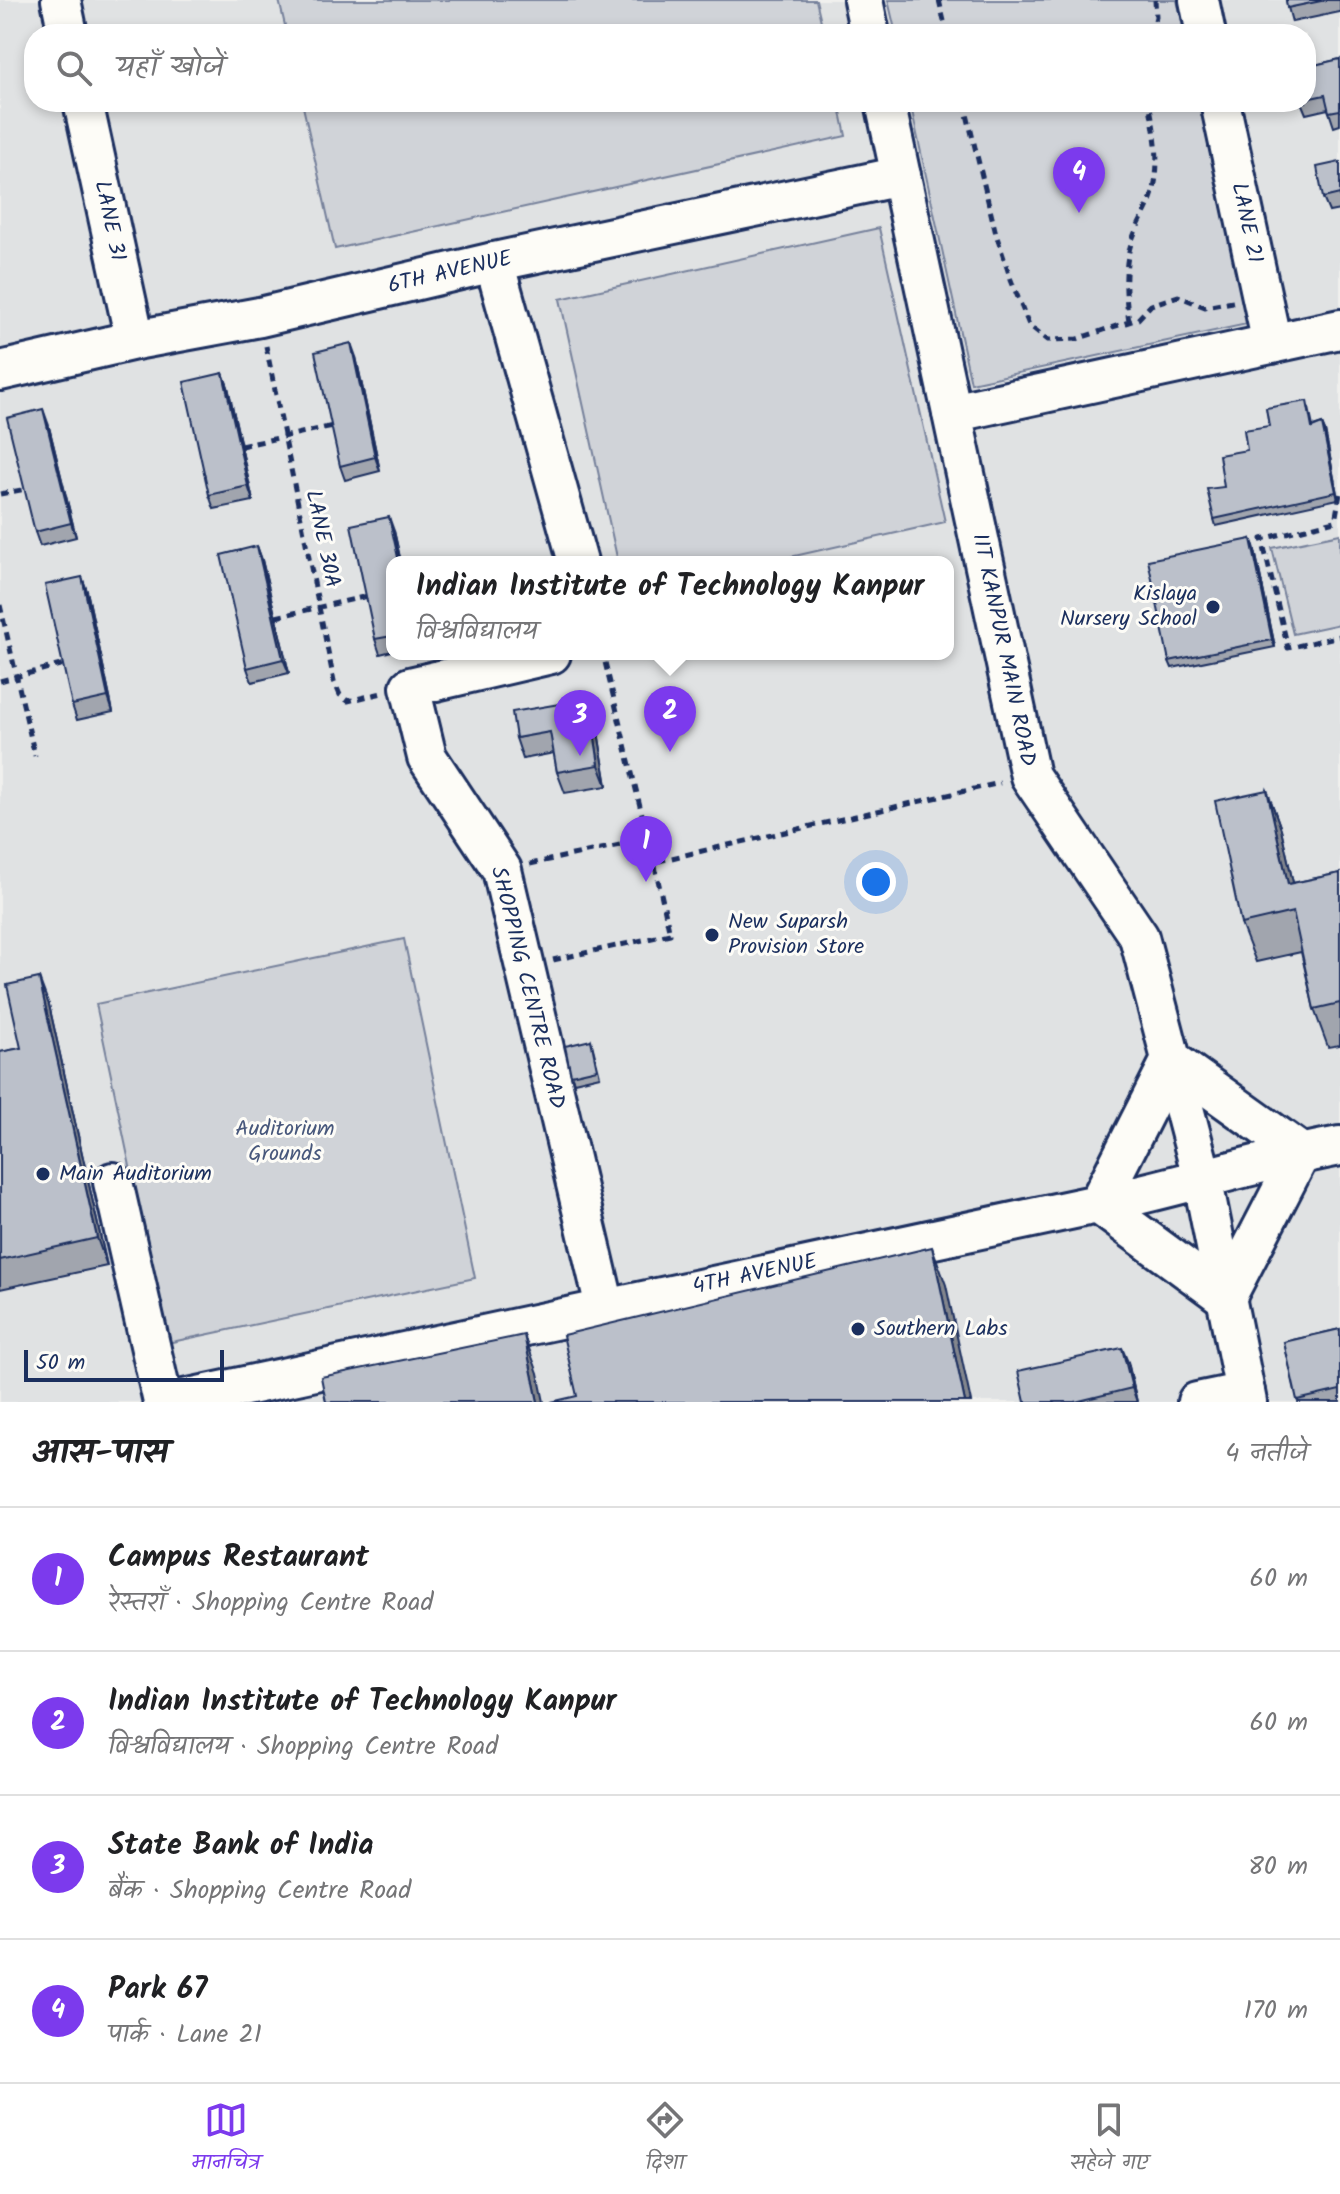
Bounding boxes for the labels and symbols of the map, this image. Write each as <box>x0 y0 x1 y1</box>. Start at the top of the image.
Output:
pin: 4 <box>1053 147 1105 213</box>
street label: LANE 31 <box>83 178 135 264</box>
street label: LANE 21 <box>1220 179 1272 267</box>
street label: 6TH AVENUE <box>384 241 517 304</box>
street label: LANE 30A <box>295 487 349 591</box>
street label: IIT KANPUR MAIN ROAD <box>961 530 1045 770</box>
place label: Kislaya Nursery School <box>1060 577 1198 637</box>
marker: Kislaya Nursery School <box>1204 598 1222 616</box>
pin: 2 <box>644 686 696 752</box>
pin: 3 <box>554 690 606 756</box>
pin: 1 <box>620 816 672 882</box>
your location <box>856 862 896 902</box>
street label: SHOPPING CENTRE ROAD <box>480 863 574 1113</box>
place label: New Suparsh Provision Store <box>728 905 864 965</box>
marker: New Suparsh Provision Store <box>703 926 721 944</box>
park label: Auditorium Grounds <box>235 1112 335 1172</box>
place label: Main Auditorium <box>59 1157 212 1192</box>
marker: Main Auditorium <box>34 1165 52 1183</box>
street label: 4TH AVENUE <box>690 1245 822 1305</box>
place label: Southern Labs <box>874 1312 1008 1347</box>
marker: Southern Labs <box>849 1320 867 1338</box>
scale bar <box>24 1346 224 1382</box>

